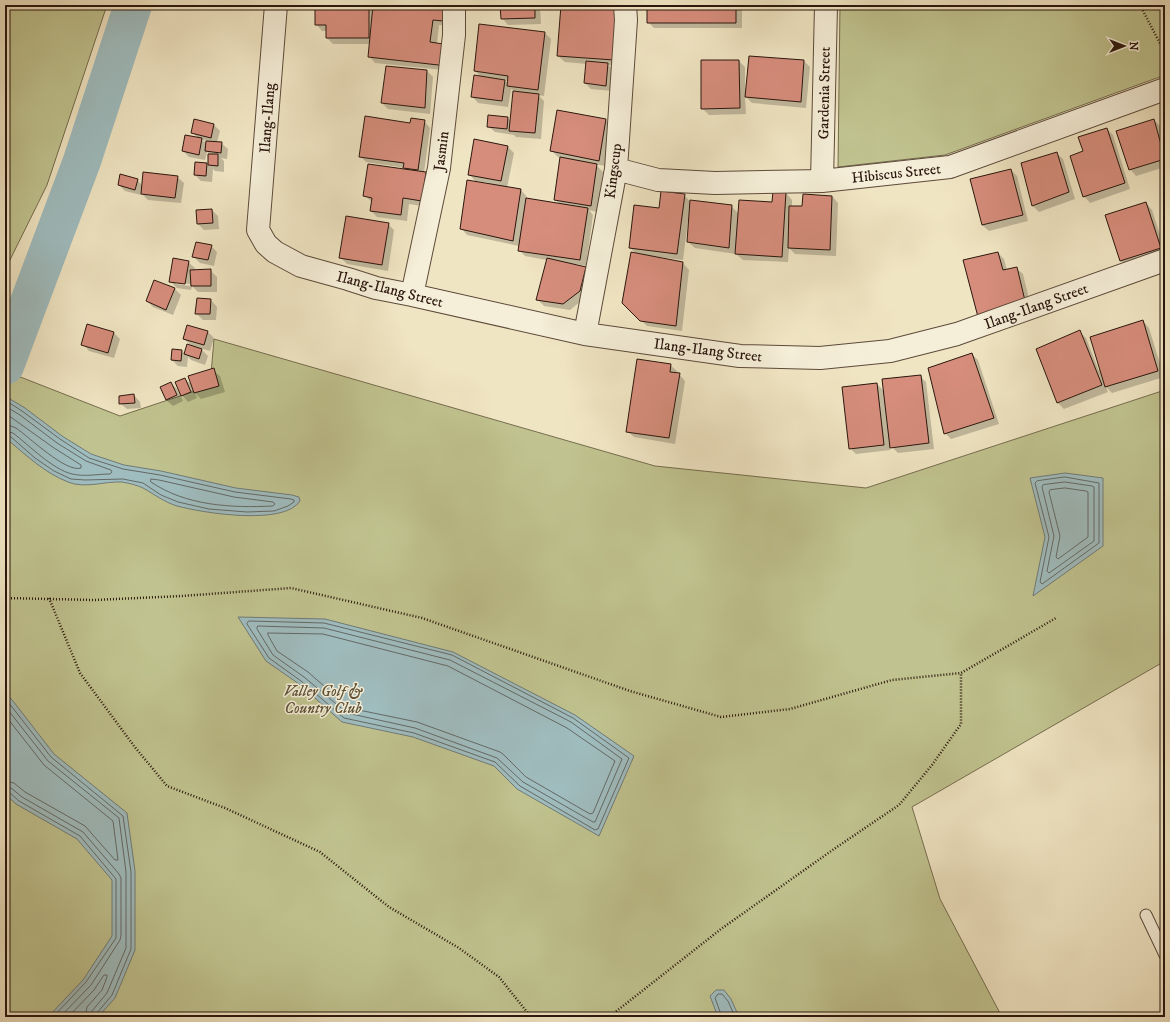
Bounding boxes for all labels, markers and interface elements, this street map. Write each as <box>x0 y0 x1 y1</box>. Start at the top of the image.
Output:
north arrow <box>1104 26 1144 66</box>
text: N <box>1126 41 1140 51</box>
street label: Gardenia Street <box>814 46 835 140</box>
street label: Ilang-Ilang <box>256 82 279 154</box>
street label: Jasmin <box>429 130 453 174</box>
street label: Kingscup <box>601 142 626 200</box>
street label: Hibiscus Street <box>850 159 942 188</box>
street label: Ilang-Ilang Street <box>335 267 445 312</box>
street label: Ilang-Ilang Street <box>982 279 1091 334</box>
street label: Ilang-Ilang Street <box>653 334 763 367</box>
park label: Valley Golf & Country Club <box>284 682 364 718</box>

